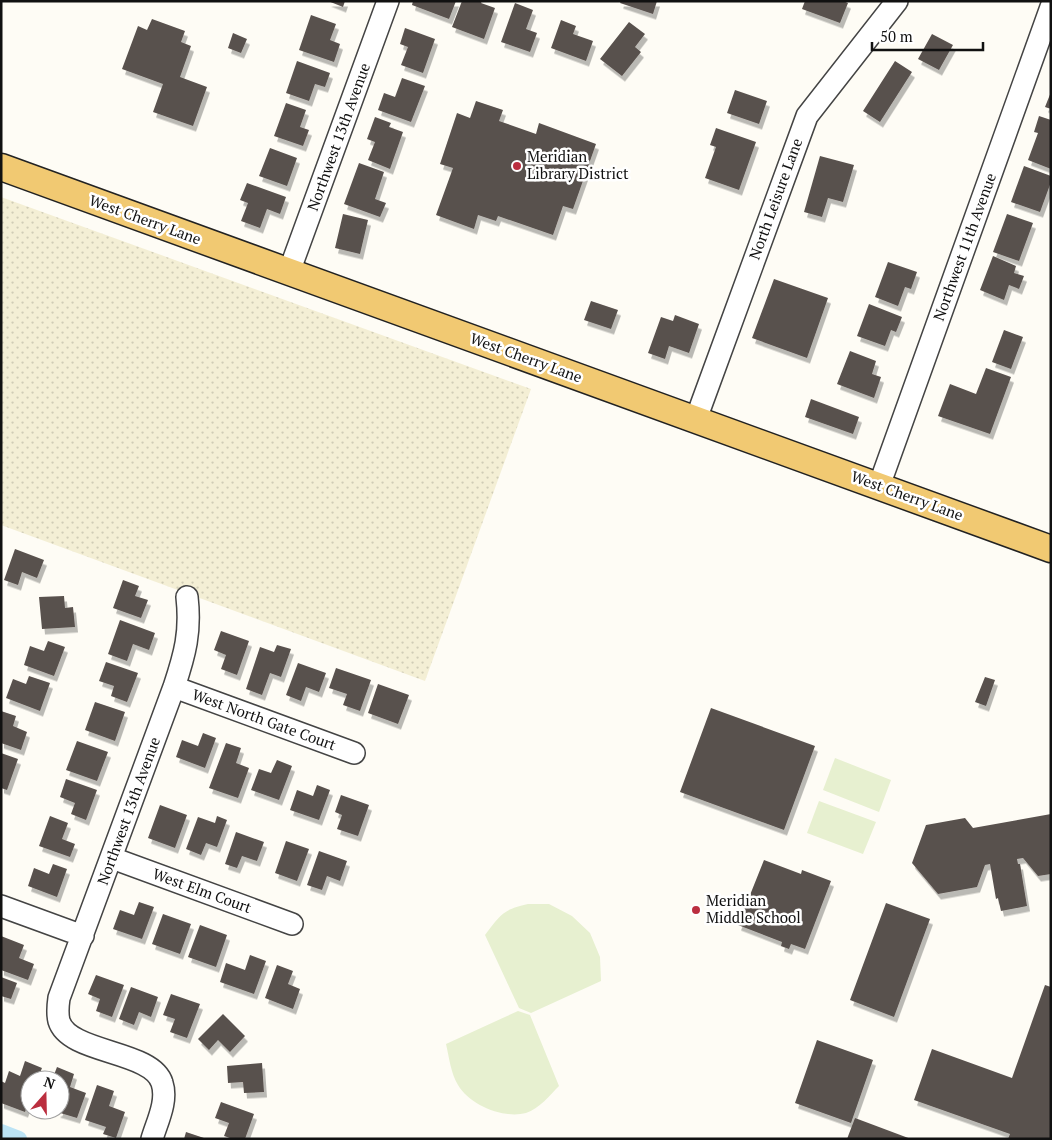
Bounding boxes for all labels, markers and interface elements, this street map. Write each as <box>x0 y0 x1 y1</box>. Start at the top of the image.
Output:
scale bar <box>872 20 983 52</box>
text: 50 m <box>880 26 913 46</box>
street label: Northwest 13th Avenue <box>302 60 374 213</box>
street label: North Leisure Lane <box>744 135 806 262</box>
place label: Meridian Library District <box>527 146 629 183</box>
marker: Meridian Library District <box>511 160 523 172</box>
street label: Northwest 11th Avenue <box>928 170 1000 323</box>
street label: West Cherry Lane <box>87 190 204 249</box>
street label: West Cherry Lane <box>468 328 585 387</box>
street label: West Cherry Lane <box>849 466 966 525</box>
street label: West North Gate Court <box>190 684 339 755</box>
street label: Northwest 13th Avenue <box>92 734 164 887</box>
street label: West Elm Court <box>150 863 255 917</box>
place label: Meridian Middle School <box>706 890 801 927</box>
marker: Meridian Middle School <box>690 904 702 916</box>
north arrow <box>20 1070 70 1120</box>
text: N <box>41 1072 58 1093</box>

